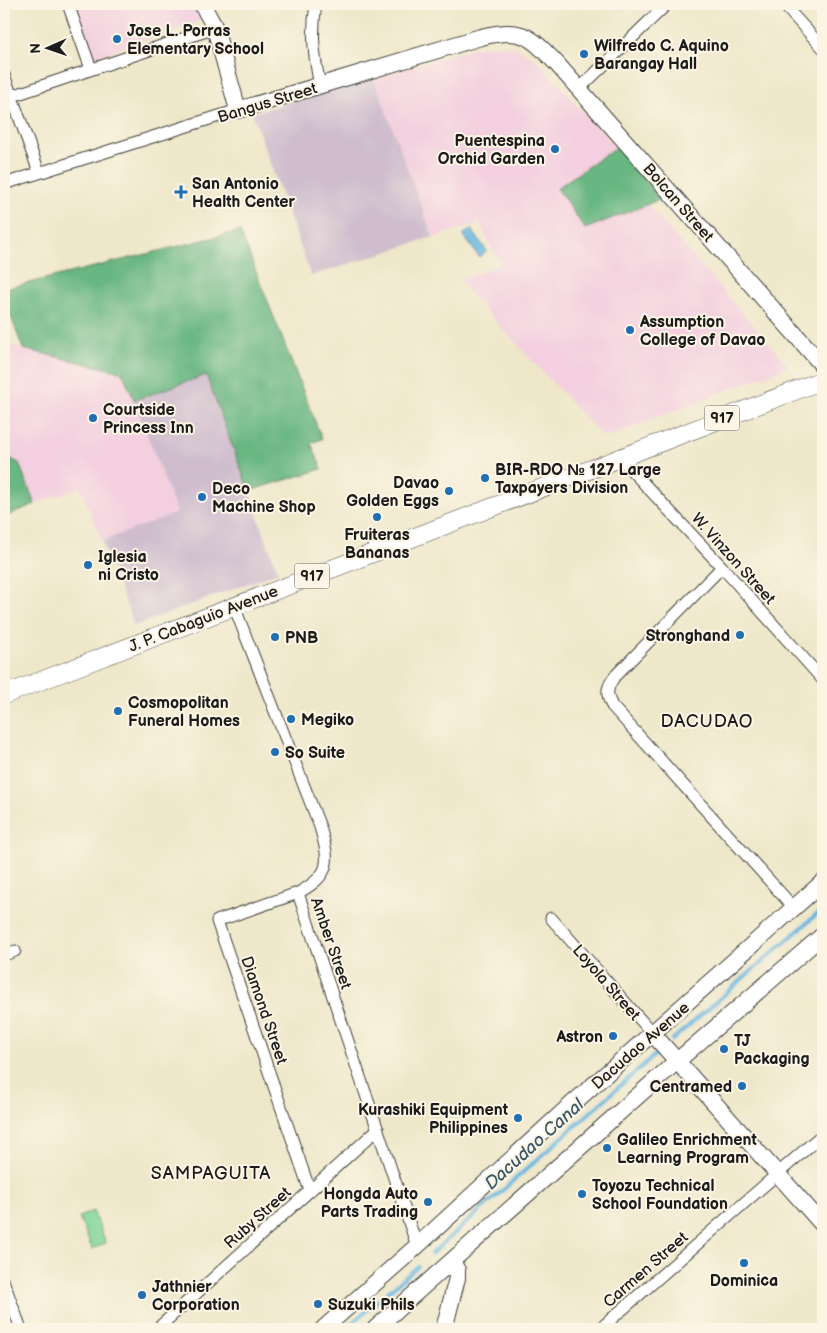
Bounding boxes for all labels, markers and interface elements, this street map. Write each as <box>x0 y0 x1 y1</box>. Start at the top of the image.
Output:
north arrow <box>22 22 72 72</box>
place label: Jose L. Porras Elementary School <box>127 22 264 59</box>
marker: Jose L. Porras Elementary School <box>111 33 123 45</box>
place label: Wilfredo C. Aquino Barangay Hall <box>594 37 729 74</box>
text: N <box>27 43 44 54</box>
marker: Wilfredo C. Aquino Barangay Hall <box>578 48 590 60</box>
street label: Bangus Street <box>215 79 320 128</box>
place label: Puentespina Orchid Garden <box>438 132 545 169</box>
marker: Puentespina Orchid Garden <box>549 143 561 155</box>
street label: Bolcan Street <box>639 160 717 246</box>
place label: San Antonio Health Center <box>192 175 295 212</box>
marker: San Antonio Health Center <box>174 185 188 199</box>
place label: Assumption College of Davao <box>639 313 765 350</box>
marker: Assumption College of Davao <box>624 324 636 336</box>
place label: Courtside Princess Inn <box>103 401 194 438</box>
road number: 917 <box>704 406 740 430</box>
marker: Courtside Princess Inn <box>87 412 99 424</box>
place label: BIR-RDO № 127 Large Taxpayers Division <box>495 461 661 498</box>
marker: BIR-RDO № 127 Large Taxpayers Division <box>479 472 491 484</box>
place label: Davao Golden Eggs <box>346 474 439 511</box>
place label: Deco Machine Shop <box>212 480 316 517</box>
marker: Davao Golden Eggs <box>443 485 455 497</box>
marker: Deco Machine Shop <box>196 491 208 503</box>
street label: W. Vinzon Street <box>687 509 779 609</box>
marker: Fruiteras Bananas <box>371 511 383 523</box>
place label: Fruiteras Bananas <box>344 526 410 563</box>
place label: Iglesia ni Cristo <box>98 548 159 585</box>
marker: Iglesia ni Cristo <box>82 559 94 571</box>
road number: 917 <box>294 564 330 588</box>
street label: J. P. Cabaguio Avenue <box>126 582 281 657</box>
place label: Stronghand <box>646 627 730 646</box>
place label: PNB <box>285 629 318 648</box>
marker: Stronghand <box>734 629 746 641</box>
marker: PNB <box>269 631 281 643</box>
place label: Cosmopolitan Funeral Homes <box>128 694 240 731</box>
marker: Cosmopolitan Funeral Homes <box>112 705 124 717</box>
place label: Megiko <box>301 711 354 730</box>
district label: DACUDAO <box>661 711 753 732</box>
marker: Megiko <box>285 713 297 725</box>
place label: So Suite <box>285 744 345 763</box>
marker: So Suite <box>269 746 281 758</box>
street label: Amber Street <box>306 895 355 992</box>
street label: Loyola Street <box>568 941 644 1025</box>
street label: Diamond Street <box>236 954 291 1067</box>
street label: Dacudao Avenue <box>588 998 694 1094</box>
place label: Astron <box>555 1028 603 1047</box>
marker: Astron <box>607 1030 619 1042</box>
place label: TJ Packaging <box>734 1032 809 1069</box>
marker: TJ Packaging <box>718 1043 730 1055</box>
place label: Centramed <box>650 1078 732 1097</box>
marker: Centramed <box>736 1080 748 1092</box>
water label: Dacudao Canal <box>481 1094 589 1194</box>
place label: Kurashiki Equipment Philippines <box>358 1101 509 1138</box>
marker: Kurashiki Equipment Philippines <box>512 1112 524 1124</box>
place label: Galileo Enrichment Learning Program <box>617 1131 757 1168</box>
marker: Galileo Enrichment Learning Program <box>601 1142 613 1154</box>
district label: SAMPAGUITA <box>151 1163 271 1184</box>
place label: Toyozu Technical School Foundation <box>592 1177 728 1214</box>
street label: Ruby Street <box>221 1183 295 1253</box>
place label: Hongda Auto Parts Trading <box>321 1185 418 1222</box>
marker: Toyozu Technical School Foundation <box>576 1188 588 1200</box>
marker: Hongda Auto Parts Trading <box>422 1196 434 1208</box>
street label: Carmen Street <box>600 1228 692 1312</box>
marker: Dominica <box>738 1257 750 1269</box>
place label: Dominica <box>710 1272 778 1291</box>
place label: Jathnier Corporation <box>152 1278 240 1315</box>
marker: Jathnier Corporation <box>136 1289 148 1301</box>
place label: Suzuki Phils <box>328 1296 415 1315</box>
marker: Suzuki Phils <box>312 1298 324 1310</box>

